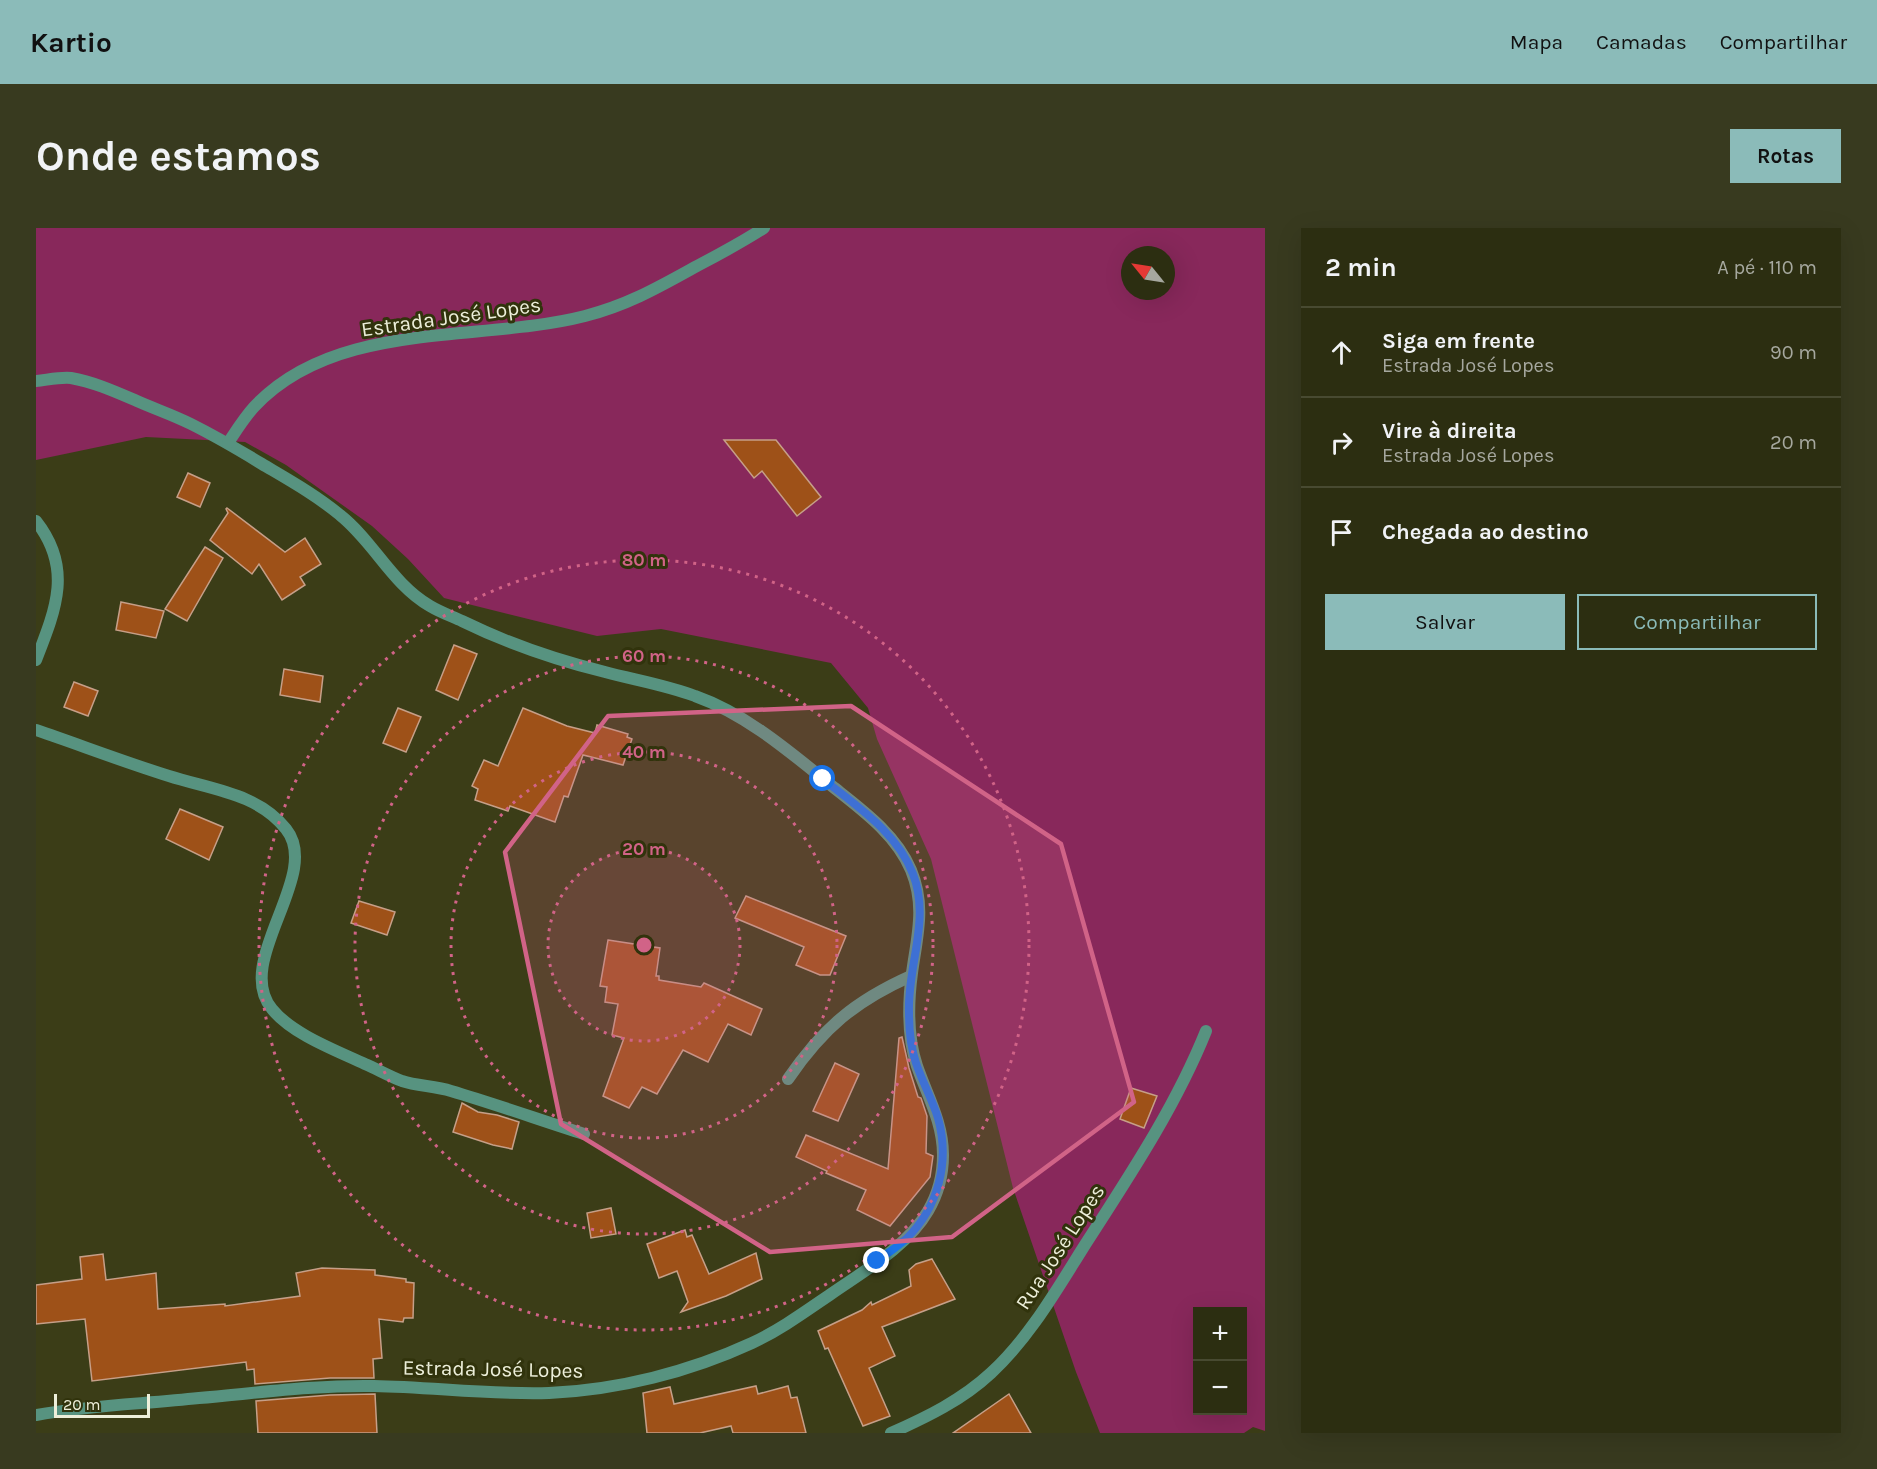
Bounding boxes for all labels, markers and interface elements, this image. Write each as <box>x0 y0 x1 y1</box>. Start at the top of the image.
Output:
text: Kartio <box>30 26 112 59</box>
text: Mapa <box>1510 30 1563 54</box>
text: Camadas <box>1596 30 1687 54</box>
text: Compartilhar <box>1720 30 1847 54</box>
button: Rotas <box>1730 129 1841 183</box>
text: Onde estamos <box>36 131 321 181</box>
north arrow <box>1121 246 1175 300</box>
text: 2 min <box>1325 252 1397 283</box>
text: A pé · 110 m <box>1717 256 1817 279</box>
street label: Estrada José Lopes <box>360 293 542 341</box>
text: Siga em frente <box>1382 328 1535 354</box>
icon: ahead <box>1325 336 1358 369</box>
text: 90 m <box>1770 341 1817 364</box>
text: Estrada José Lopes <box>1382 354 1554 377</box>
text: Vire à direita <box>1382 418 1517 444</box>
icon: right <box>1325 426 1358 459</box>
text: 20 m <box>1770 431 1817 454</box>
text: Estrada José Lopes <box>1382 444 1554 467</box>
icon: arrive <box>1325 516 1358 549</box>
text: Chegada ao destino <box>1382 519 1589 545</box>
text: 80 m <box>622 549 666 571</box>
button: Salvar <box>1325 594 1565 650</box>
button: Compartilhar <box>1577 594 1817 650</box>
text: 60 m <box>622 645 666 667</box>
text: 40 m <box>622 741 666 763</box>
route start <box>809 765 835 791</box>
text: 20 m <box>622 838 666 860</box>
centre of rings <box>634 935 654 955</box>
street label: Rua José Lopes <box>1011 1180 1109 1314</box>
route end <box>863 1247 889 1273</box>
map controls <box>1193 1307 1247 1415</box>
button: + <box>1193 1307 1247 1361</box>
street label: Estrada José Lopes <box>402 1355 584 1383</box>
button: − <box>1193 1361 1247 1415</box>
scale bar <box>54 1391 150 1418</box>
text: 20 m <box>63 1395 101 1414</box>

